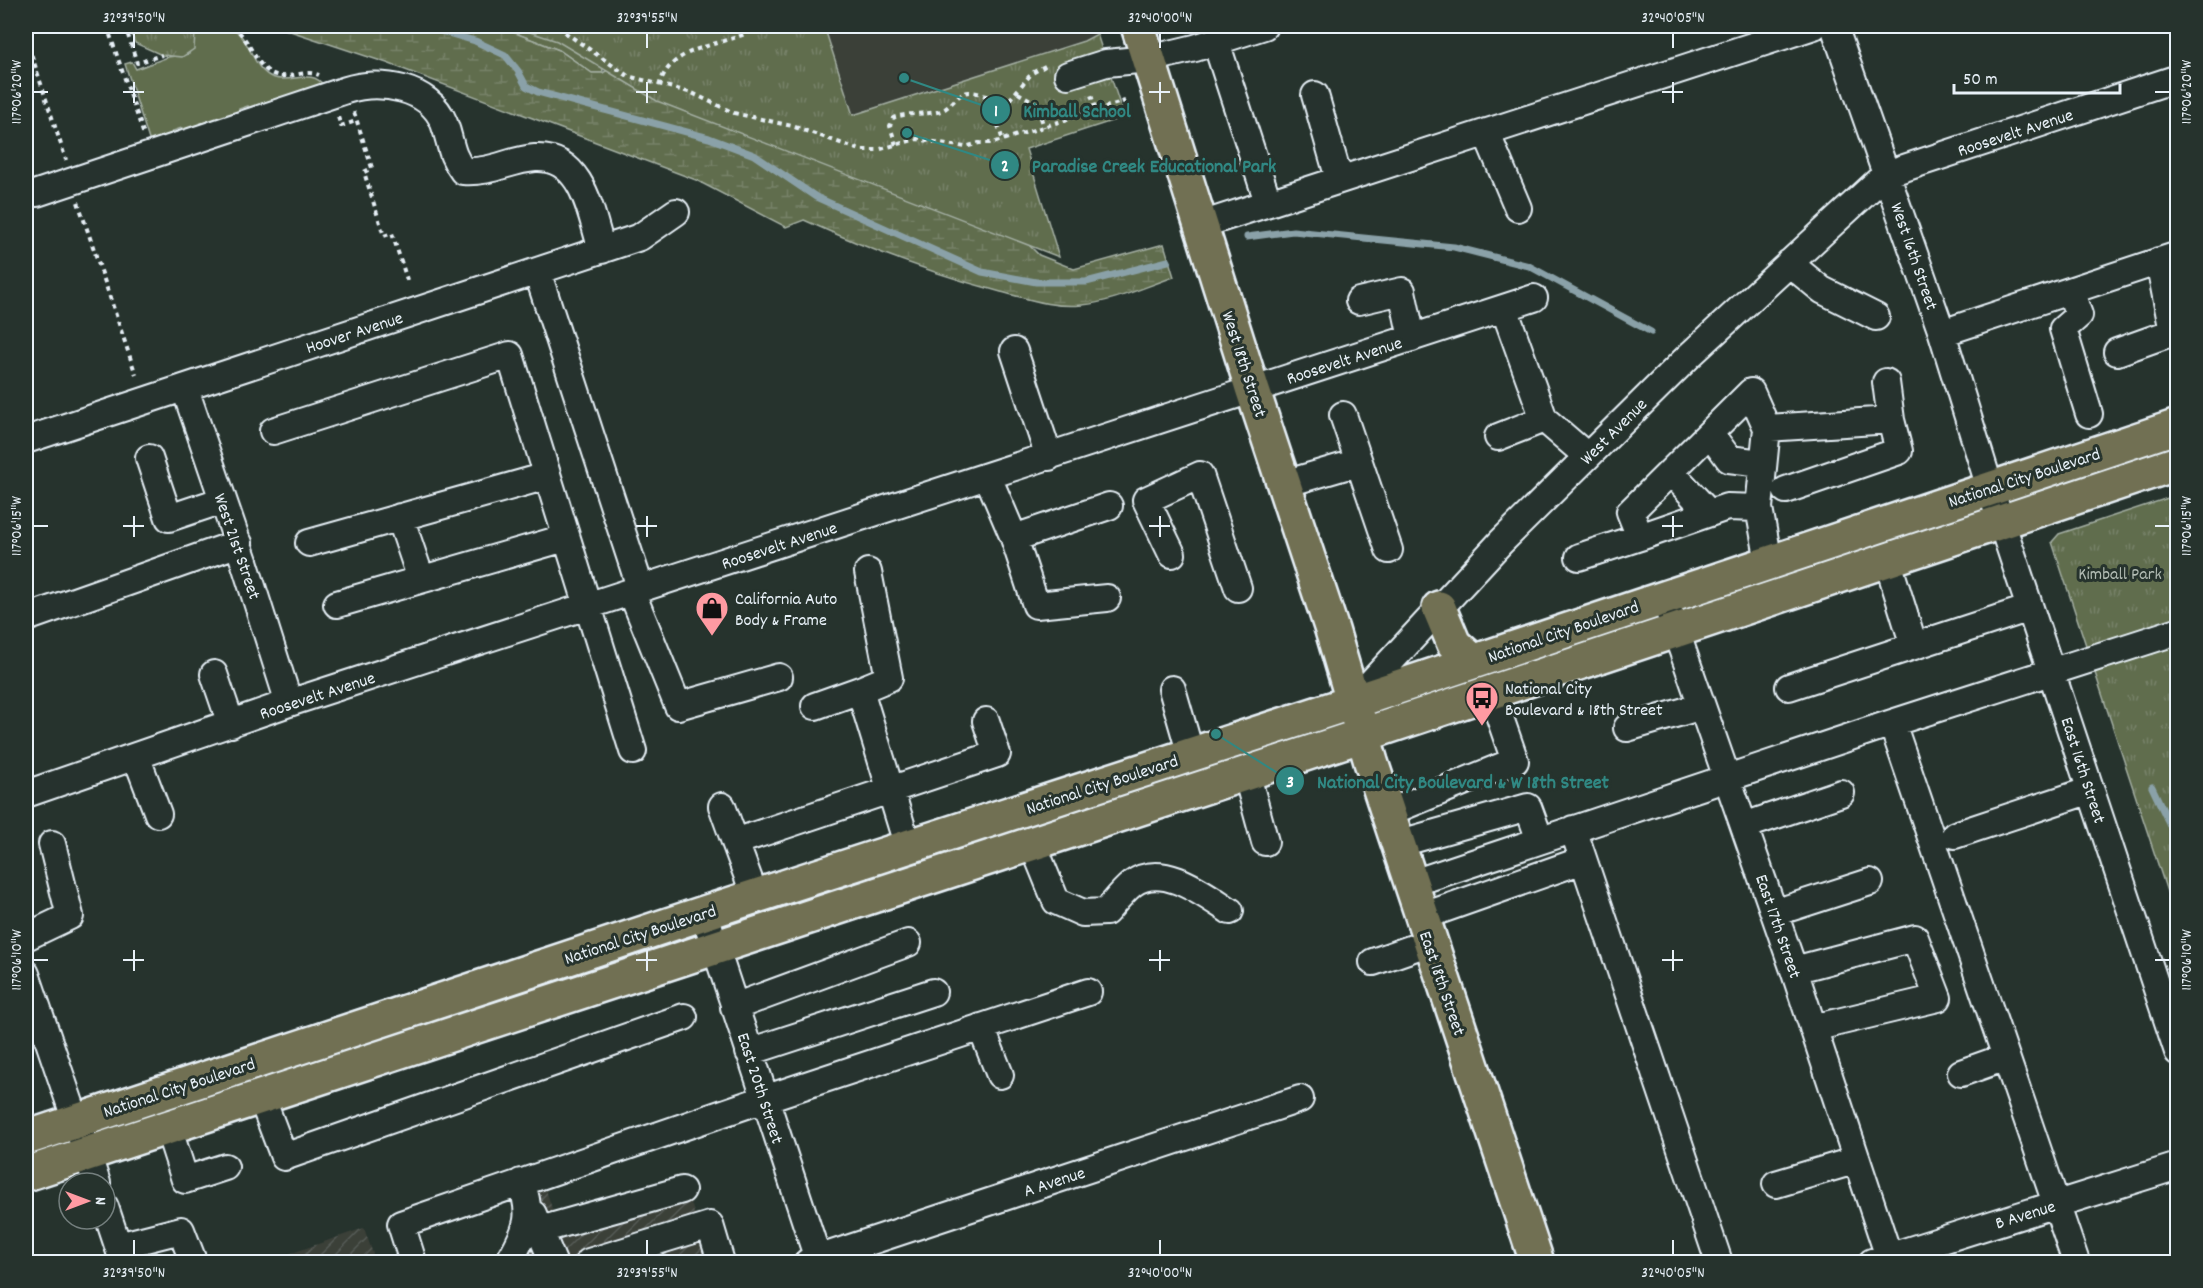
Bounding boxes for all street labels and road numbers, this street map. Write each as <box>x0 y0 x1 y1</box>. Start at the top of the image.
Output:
street label: Roosevelt Avenue <box>1955 104 2077 165</box>
street label: West 16th Street <box>1883 200 1943 314</box>
street label: Hoover Avenue <box>303 307 407 362</box>
street label: West 18th Street <box>1214 308 1272 422</box>
street label: Roosevelt Avenue <box>1284 332 1406 393</box>
street label: West Avenue <box>1576 394 1654 472</box>
street label: National City Boulevard <box>1946 443 2104 516</box>
street label: West 21st Street <box>206 491 266 603</box>
street label: Roosevelt Avenue <box>719 517 841 578</box>
street label: National City Boulevard <box>1485 596 1643 671</box>
street label: Roosevelt Avenue <box>257 667 379 728</box>
street label: East 16th Street <box>2053 714 2111 828</box>
street label: National City Boulevard <box>1024 750 1182 823</box>
street label: East 17th Street <box>1747 871 1806 983</box>
street label: National City Boulevard <box>562 900 720 973</box>
street label: East 18th Street <box>1411 928 1470 1040</box>
street label: East 20th Street <box>729 1030 788 1148</box>
street label: National City Boulevard <box>101 1053 259 1126</box>
street label: A Avenue <box>1021 1162 1089 1205</box>
street label: B Avenue <box>1992 1195 2059 1237</box>

